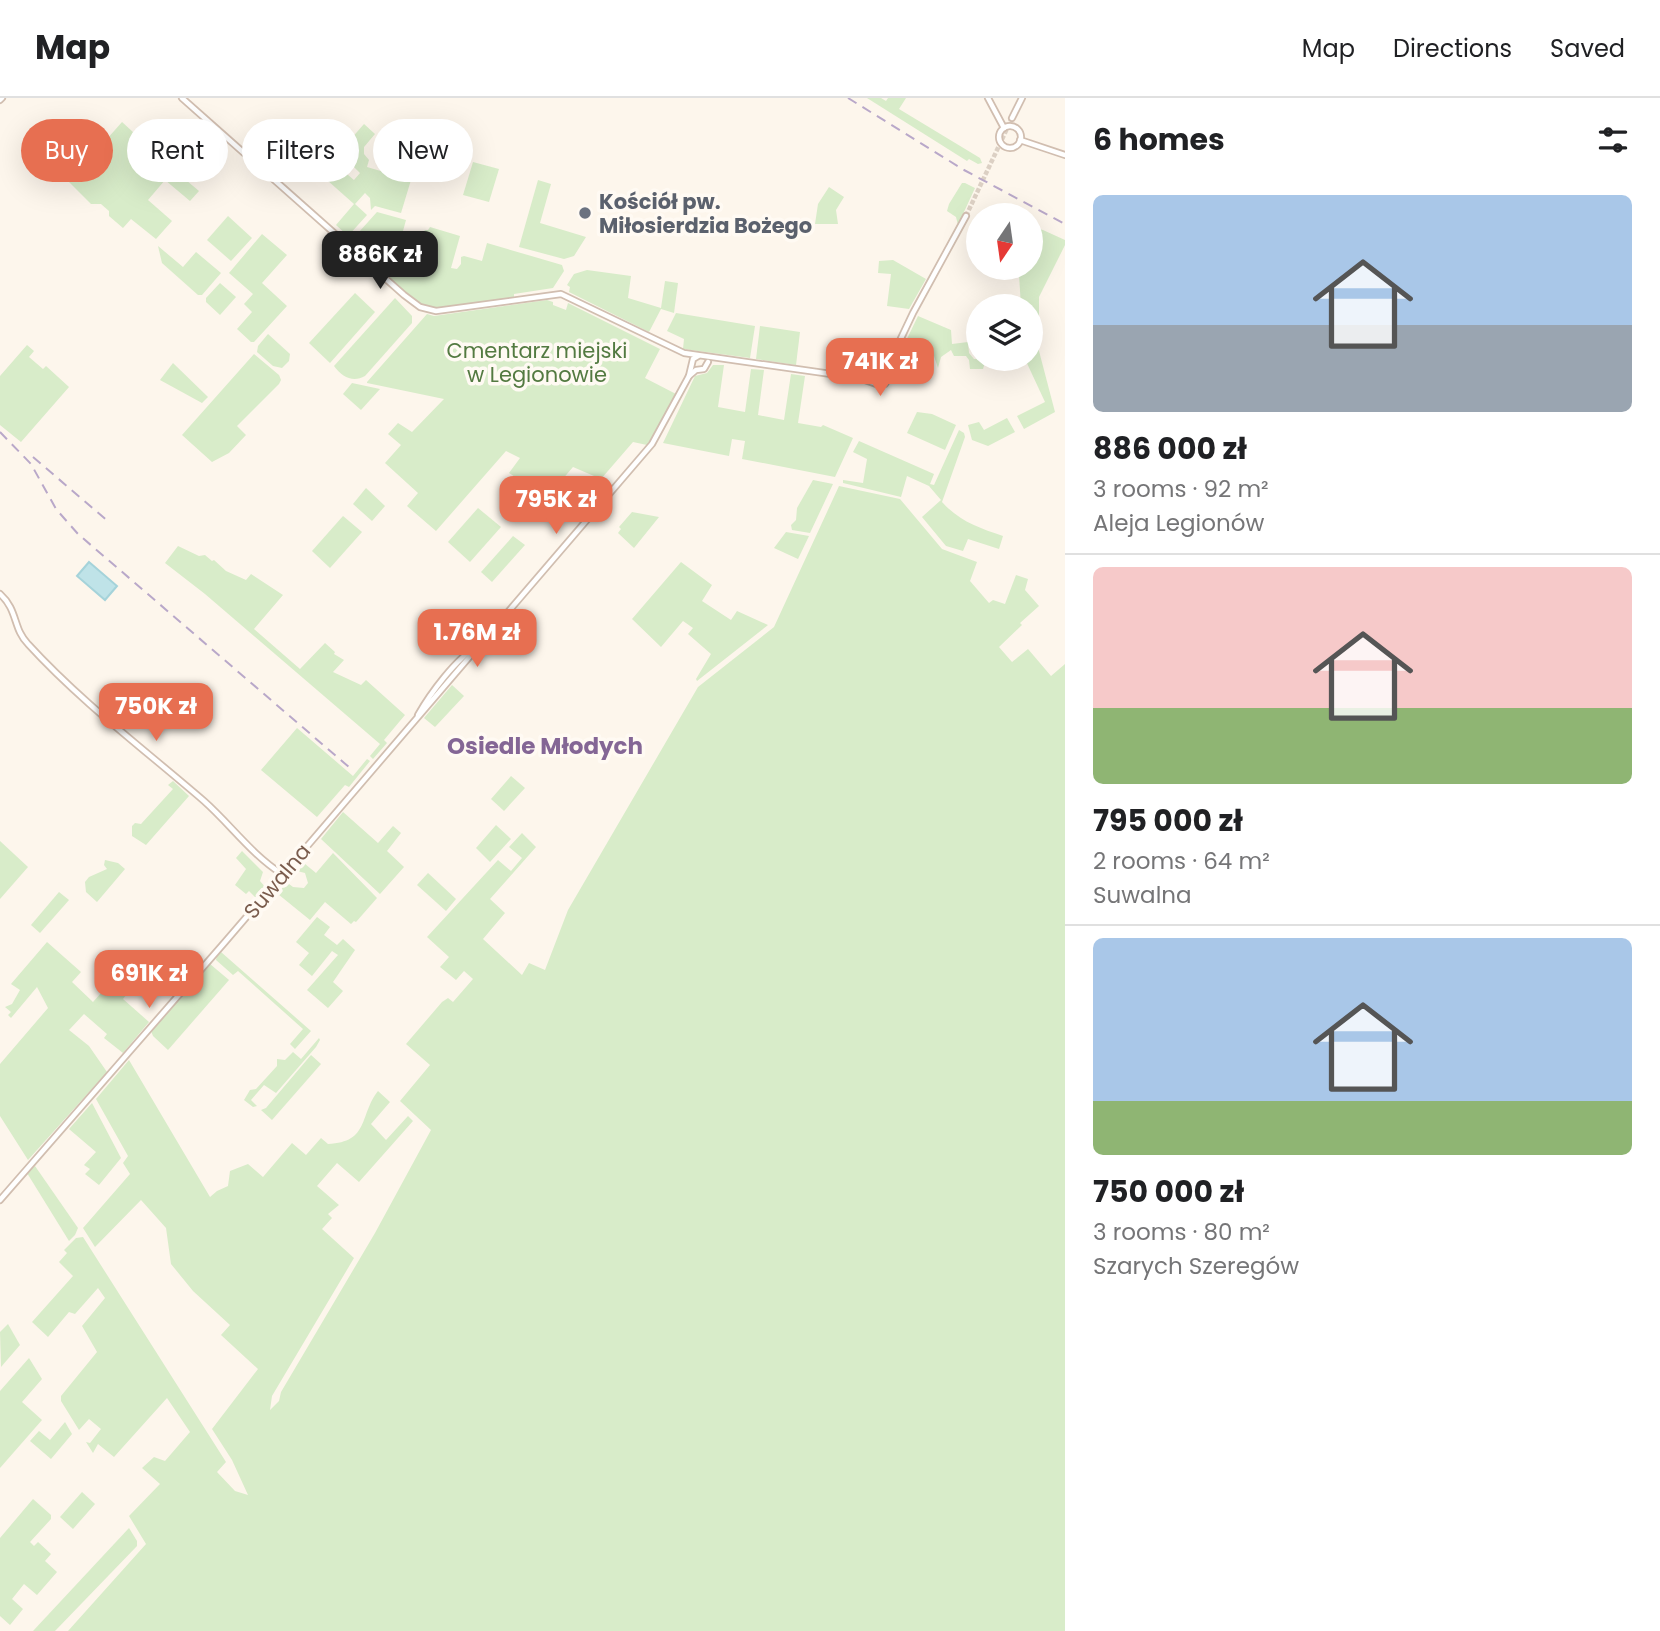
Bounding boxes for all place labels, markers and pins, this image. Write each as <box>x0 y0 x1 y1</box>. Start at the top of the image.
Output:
place label: Kościół pw. Miłosierdzia Bożego <box>599 187 812 240</box>
marker: Kościół pw. Miłosierdzia Bożego <box>577 205 593 221</box>
pin: 886K zł <box>315 232 445 291</box>
pin: 741K zł <box>815 338 945 398</box>
pin: 795K zł <box>491 476 621 536</box>
pin: 1.76M zł <box>405 610 549 669</box>
pin: 750K zł <box>91 684 221 743</box>
pin: 691K zł <box>84 950 214 1010</box>

